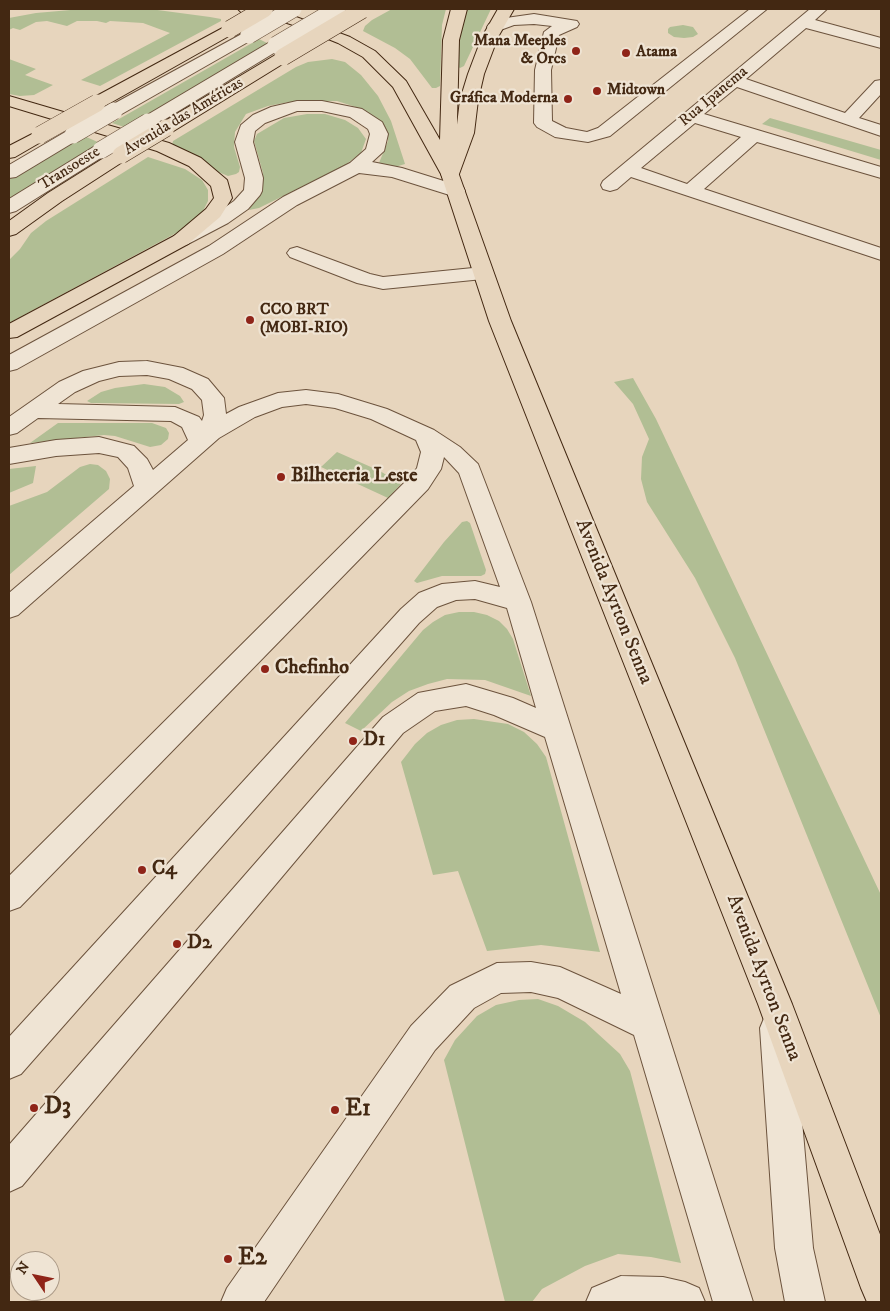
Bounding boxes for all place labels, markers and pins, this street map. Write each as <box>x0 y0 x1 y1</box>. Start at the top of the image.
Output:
place label: Mana Meeples & Orcs <box>474 32 566 70</box>
place label: Atama <box>636 43 677 63</box>
marker: Mana Meeples & Orcs <box>570 45 582 57</box>
marker: Atama <box>620 47 632 59</box>
place label: Midtown <box>607 81 665 101</box>
marker: Midtown <box>591 85 603 97</box>
place label: Gráfica Moderna <box>450 89 558 109</box>
marker: Gráfica Moderna <box>562 93 574 105</box>
place label: CCO BRT (MOBI-RIO) <box>260 301 348 339</box>
marker: CCO BRT (MOBI-RIO) <box>244 314 256 326</box>
place label: Bilheteria Leste <box>291 465 418 489</box>
marker: Bilheteria Leste <box>275 471 287 483</box>
place label: Chefinho <box>275 657 349 681</box>
marker: Chefinho <box>259 663 271 675</box>
place label: D1 <box>363 729 385 753</box>
marker: D1 <box>347 735 359 747</box>
place label: C4 <box>152 858 177 882</box>
marker: C4 <box>136 864 148 876</box>
place label: D2 <box>187 932 212 956</box>
marker: D2 <box>171 938 183 950</box>
place label: D3 <box>44 1094 71 1122</box>
place label: E1 <box>345 1096 371 1124</box>
marker: D3 <box>28 1102 40 1114</box>
marker: E1 <box>329 1104 341 1116</box>
place label: E2 <box>238 1245 267 1273</box>
marker: E2 <box>222 1253 234 1265</box>

